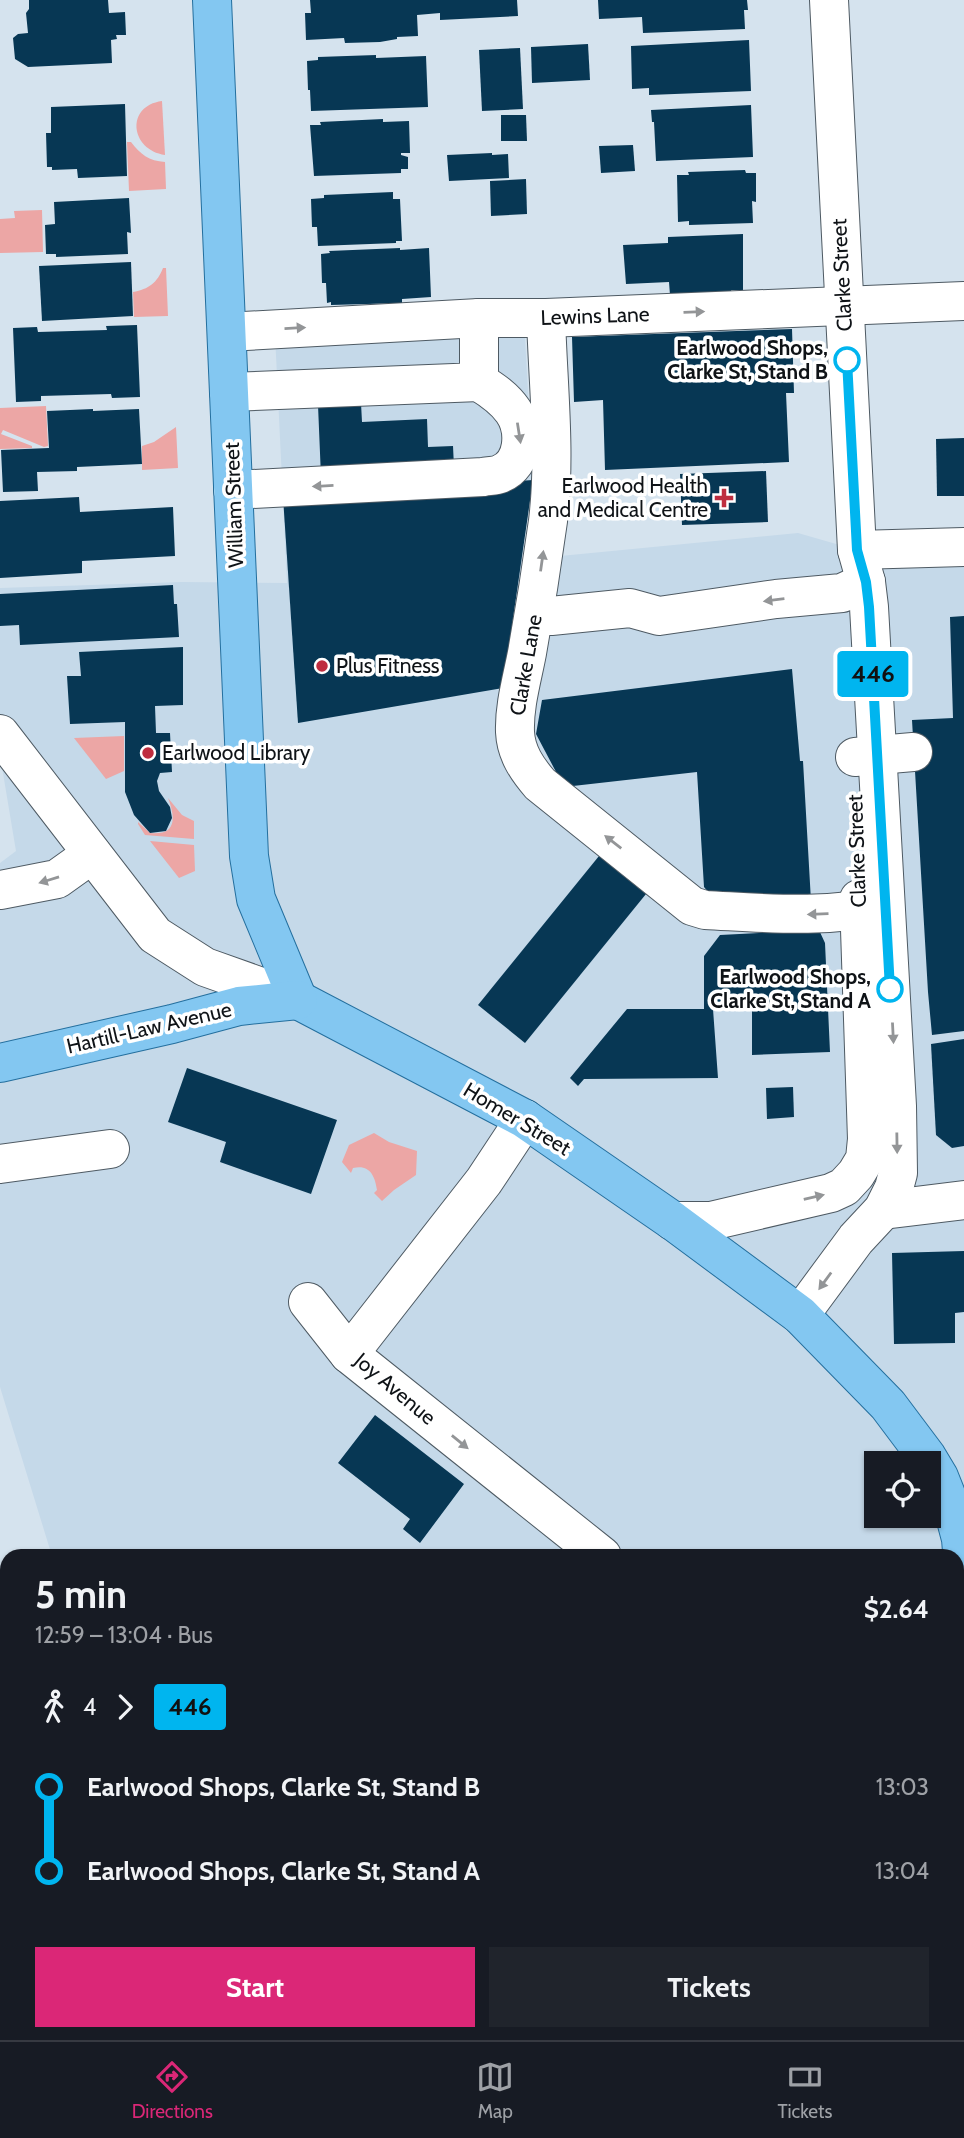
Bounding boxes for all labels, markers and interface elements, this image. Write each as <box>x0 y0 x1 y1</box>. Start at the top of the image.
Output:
street label: Clarke Street <box>826 218 857 332</box>
street label: Lewins Lane <box>540 301 650 330</box>
one-way arrow <box>683 307 705 318</box>
one-way arrow <box>284 323 306 334</box>
place label: Earlwood Shops, Clarke St, Stand B <box>667 335 828 384</box>
marker: Earlwood Shops, Clarke St, Stand B <box>834 347 860 373</box>
one-way arrow <box>514 422 525 444</box>
street label: William Street <box>219 442 248 568</box>
place label: Earlwood Health and Medical Centre <box>538 473 708 522</box>
one-way arrow <box>312 480 334 491</box>
marker: Earlwood Health and Medical Centre <box>714 488 734 508</box>
one-way arrow <box>537 550 548 572</box>
one-way arrow <box>763 594 785 605</box>
street label: Clarke Lane <box>504 612 547 717</box>
line badge: 446 <box>833 651 913 697</box>
place label: Plus Fitness <box>336 653 440 678</box>
marker: Plus Fitness <box>314 658 330 674</box>
text: 446 <box>851 659 895 688</box>
place label: Earlwood Library <box>162 740 311 765</box>
marker: Earlwood Library <box>140 745 156 761</box>
street label: Clarke Street <box>842 794 871 908</box>
one-way arrow <box>605 835 622 850</box>
one-way arrow <box>39 875 60 885</box>
one-way arrow <box>807 908 829 920</box>
place label: Earlwood Shops, Clarke St, Stand A <box>710 964 872 1013</box>
marker: Earlwood Shops, Clarke St, Stand A <box>877 976 903 1002</box>
street label: Hartill-Law Avenue <box>64 996 234 1059</box>
one-way arrow <box>887 1022 898 1044</box>
street label: Homer Street <box>459 1077 575 1160</box>
one-way arrow <box>891 1132 903 1154</box>
one-way arrow <box>803 1192 825 1203</box>
one-way arrow <box>818 1272 832 1290</box>
street label: Joy Avenue <box>349 1347 441 1430</box>
one-way arrow <box>450 1435 468 1450</box>
map controls <box>864 1451 941 1528</box>
button: locate <box>864 1451 941 1528</box>
text: 5 min <box>35 1571 127 1618</box>
text: $2.64 <box>864 1593 929 1625</box>
text: 12:59 – 13:04 · Bus <box>35 1621 213 1649</box>
icon: walk <box>35 1688 73 1726</box>
icon: forward <box>106 1688 144 1726</box>
text: 446 <box>168 1692 212 1721</box>
text: 4 <box>83 1693 96 1721</box>
text: Earlwood Shops, Clarke St, Stand B <box>87 1771 480 1803</box>
text: 13:03 <box>876 1773 929 1801</box>
text: Earlwood Shops, Clarke St, Stand A <box>87 1855 480 1887</box>
text: 13:04 <box>875 1857 929 1885</box>
button: Start <box>35 1947 475 2027</box>
button: Tickets <box>489 1947 929 2027</box>
tab: Directions <box>132 2058 213 2123</box>
tab: Map <box>476 2058 514 2123</box>
tab: Tickets <box>778 2058 832 2123</box>

